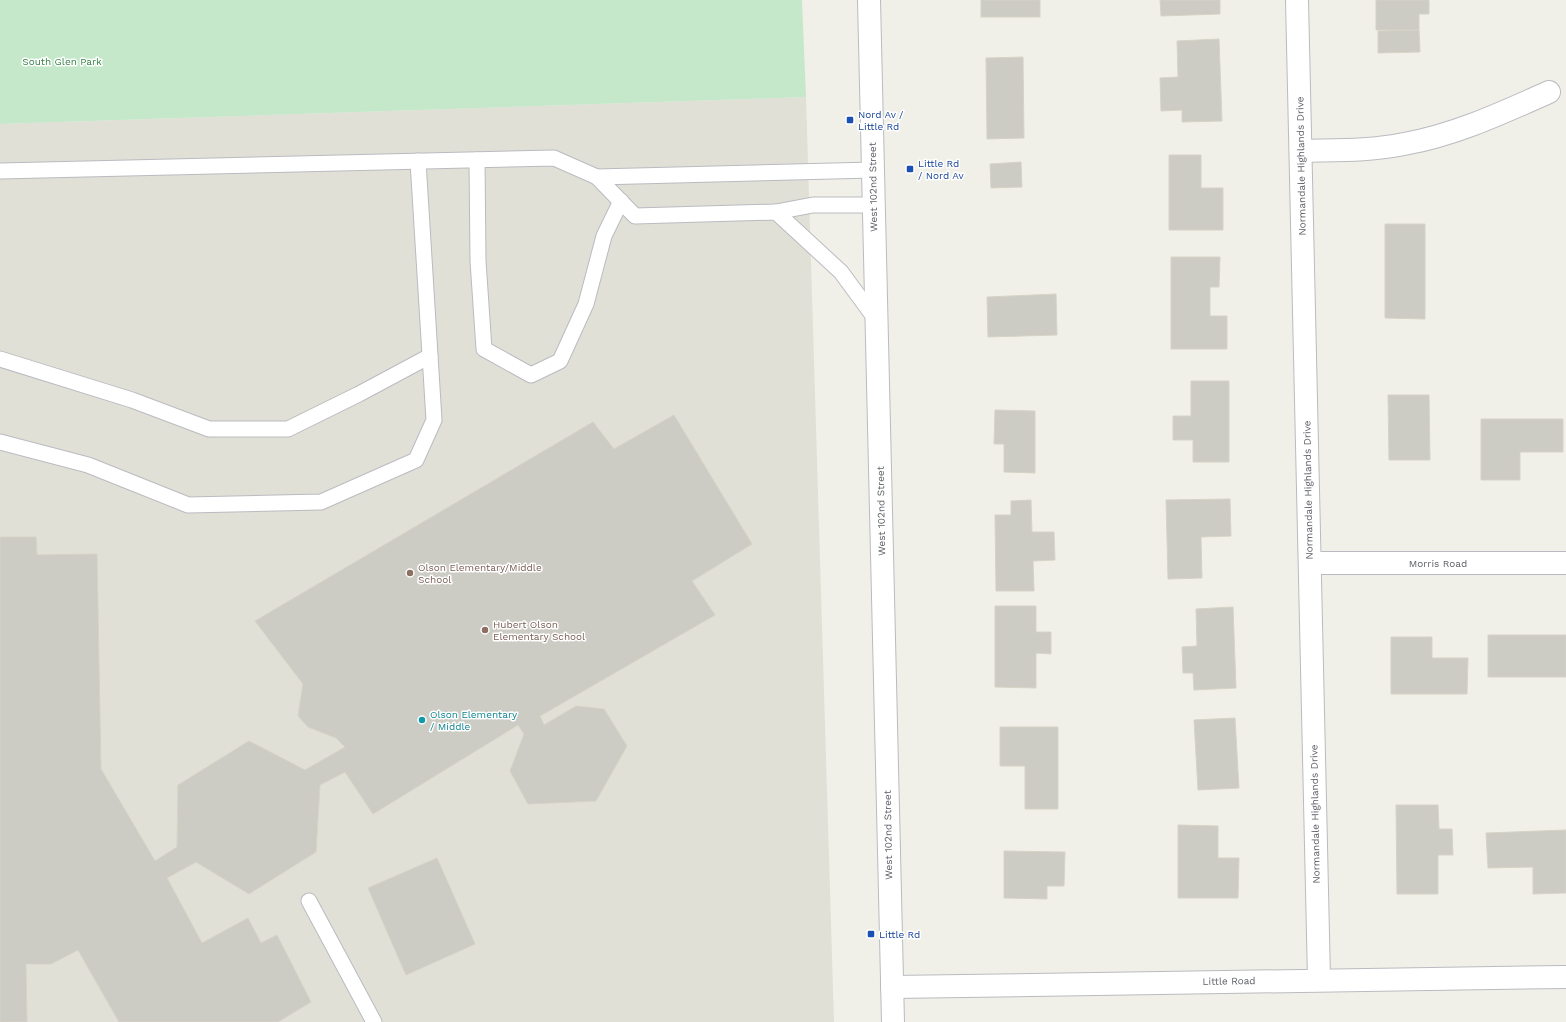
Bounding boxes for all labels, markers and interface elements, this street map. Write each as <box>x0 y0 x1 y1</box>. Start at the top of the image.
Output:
park label: South Glen Park <box>22 56 102 67</box>
street label: Normandale Highlands Drive <box>1294 96 1308 236</box>
place label: Nord Av / Little Rd <box>858 109 904 132</box>
marker: Nord Av / Little Rd <box>845 115 855 125</box>
street label: West 102nd Street <box>867 141 879 232</box>
place label: Little Rd / Nord Av <box>918 158 965 181</box>
marker: Little Rd / Nord Av <box>905 164 915 174</box>
street label: Normandale Highlands Drive <box>1301 420 1315 560</box>
street label: West 102nd Street <box>875 465 887 556</box>
street label: Morris Road <box>1409 558 1467 569</box>
place label: Olson Elementary/Middle School <box>418 562 542 585</box>
marker: Olson Elementary/Middle School <box>405 568 415 578</box>
place label: Hubert Olson Elementary School <box>493 619 585 642</box>
marker: Hubert Olson Elementary School <box>480 625 490 635</box>
place label: Olson Elementary / Middle <box>430 709 518 732</box>
marker: Olson Elementary / Middle <box>417 715 427 725</box>
street label: Normandale Highlands Drive <box>1308 744 1322 884</box>
street label: West 102nd Street <box>882 789 894 880</box>
marker: Little Rd <box>866 929 876 939</box>
place label: Little Rd <box>879 929 920 940</box>
street label: Little Road <box>1202 975 1256 987</box>

